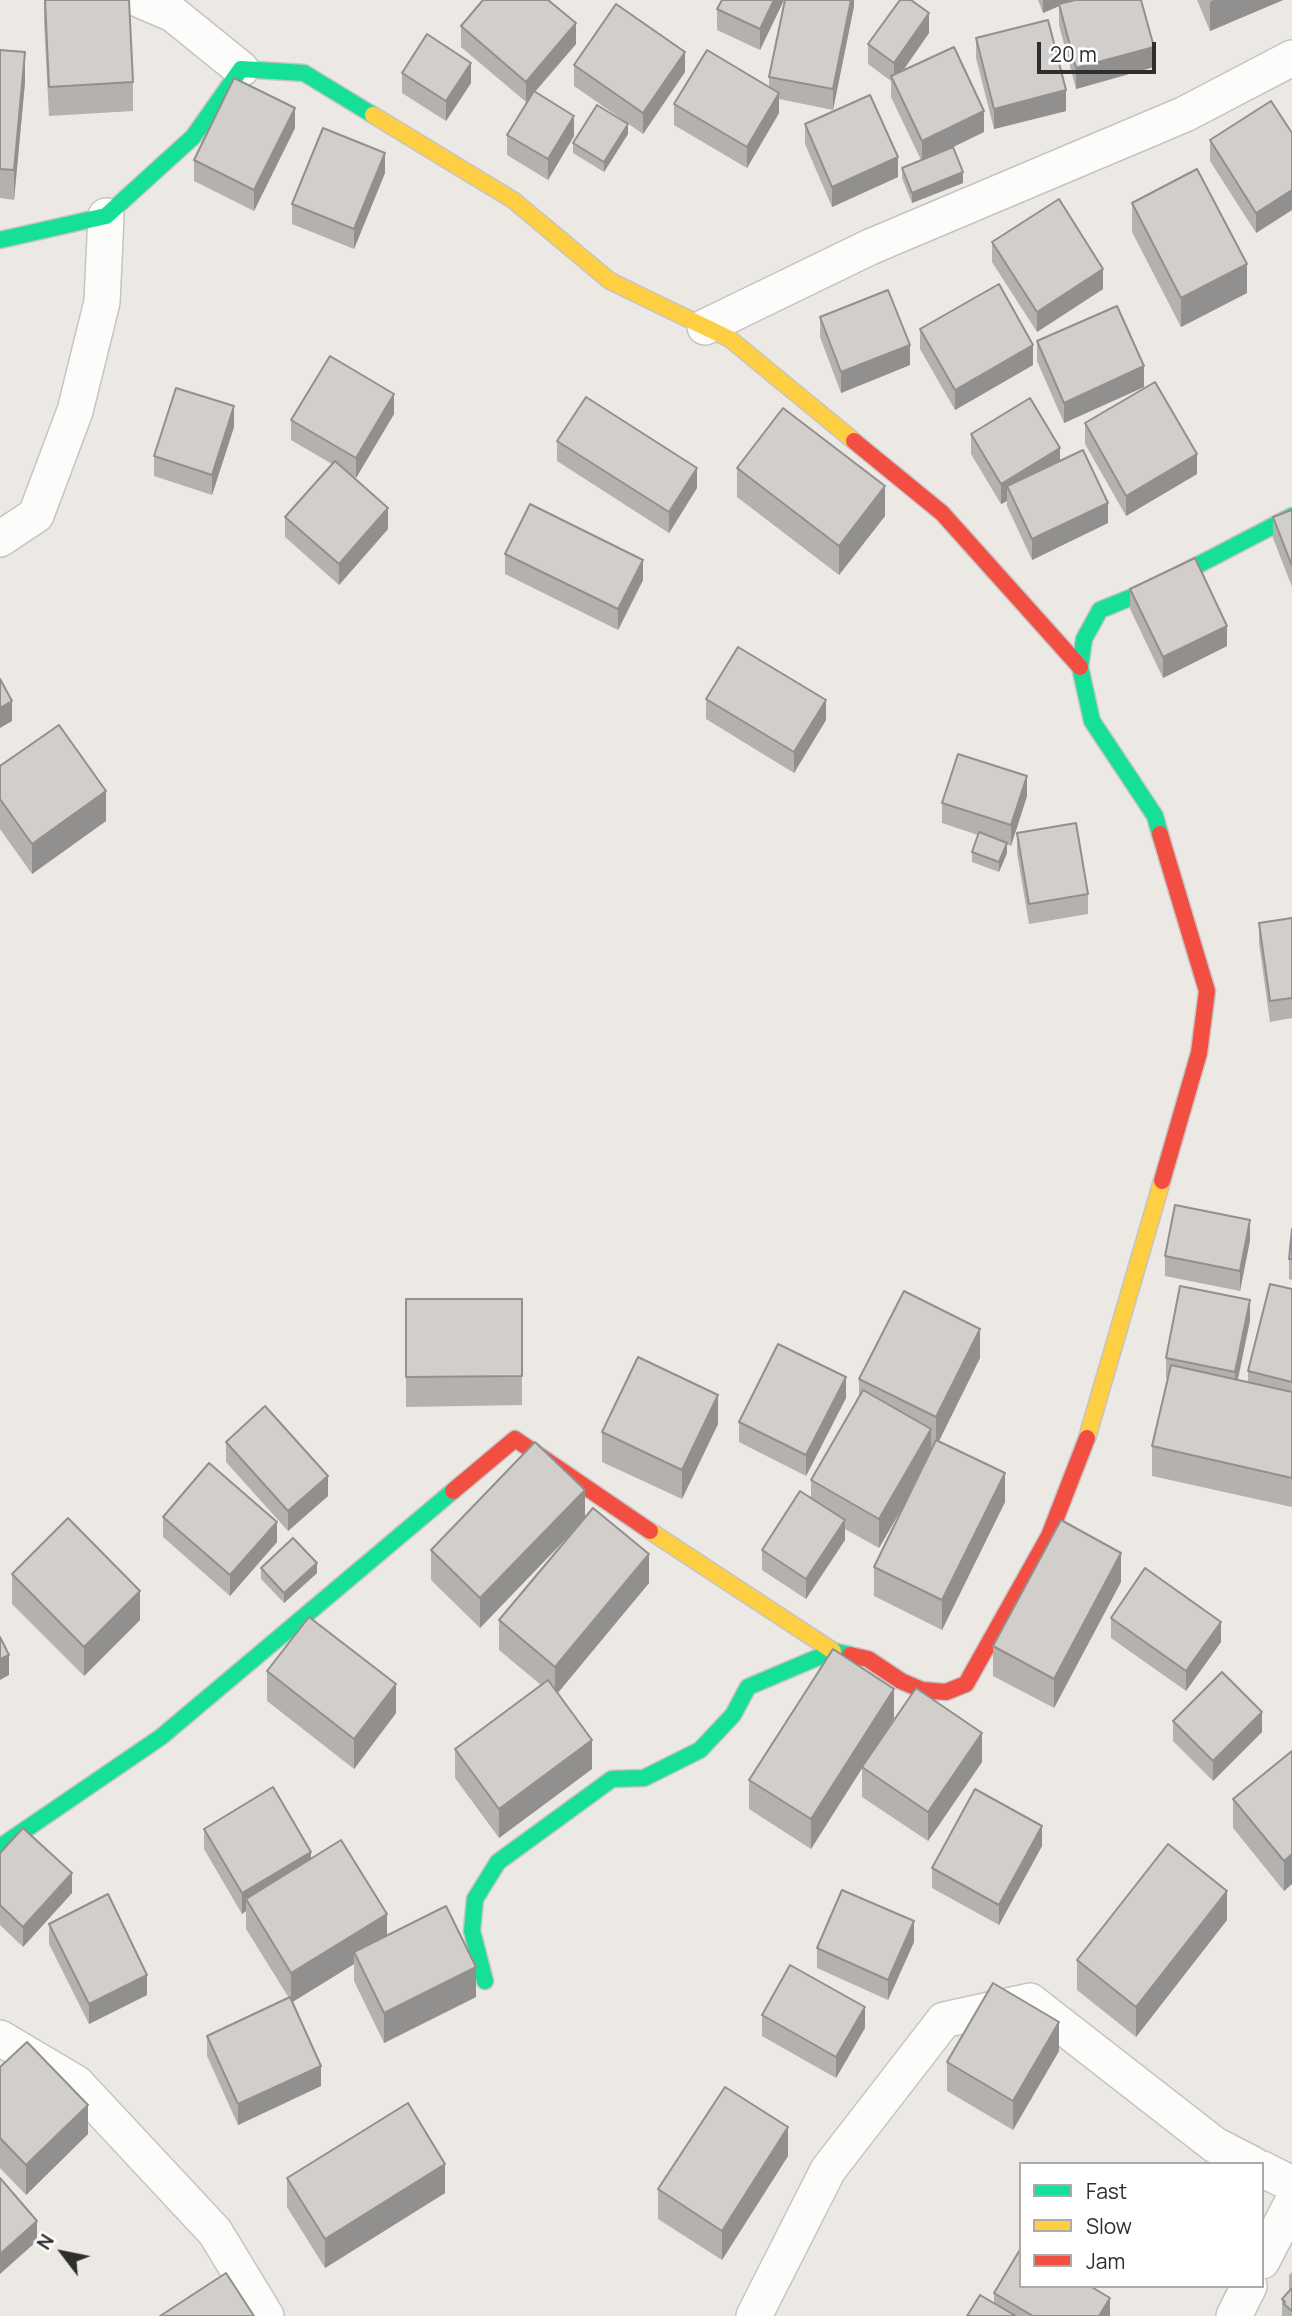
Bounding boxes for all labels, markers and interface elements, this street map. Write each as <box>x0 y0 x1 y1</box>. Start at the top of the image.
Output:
scale bar <box>1040 28 1159 72</box>
text: 20 m <box>1050 40 1097 68</box>
legend <box>1019 2162 1264 2288</box>
text: Fast <box>1086 2177 1127 2205</box>
text: Slow <box>1086 2212 1132 2240</box>
north arrow <box>28 2218 98 2288</box>
text: N <box>31 2229 60 2255</box>
text: Jam <box>1086 2247 1125 2275</box>

